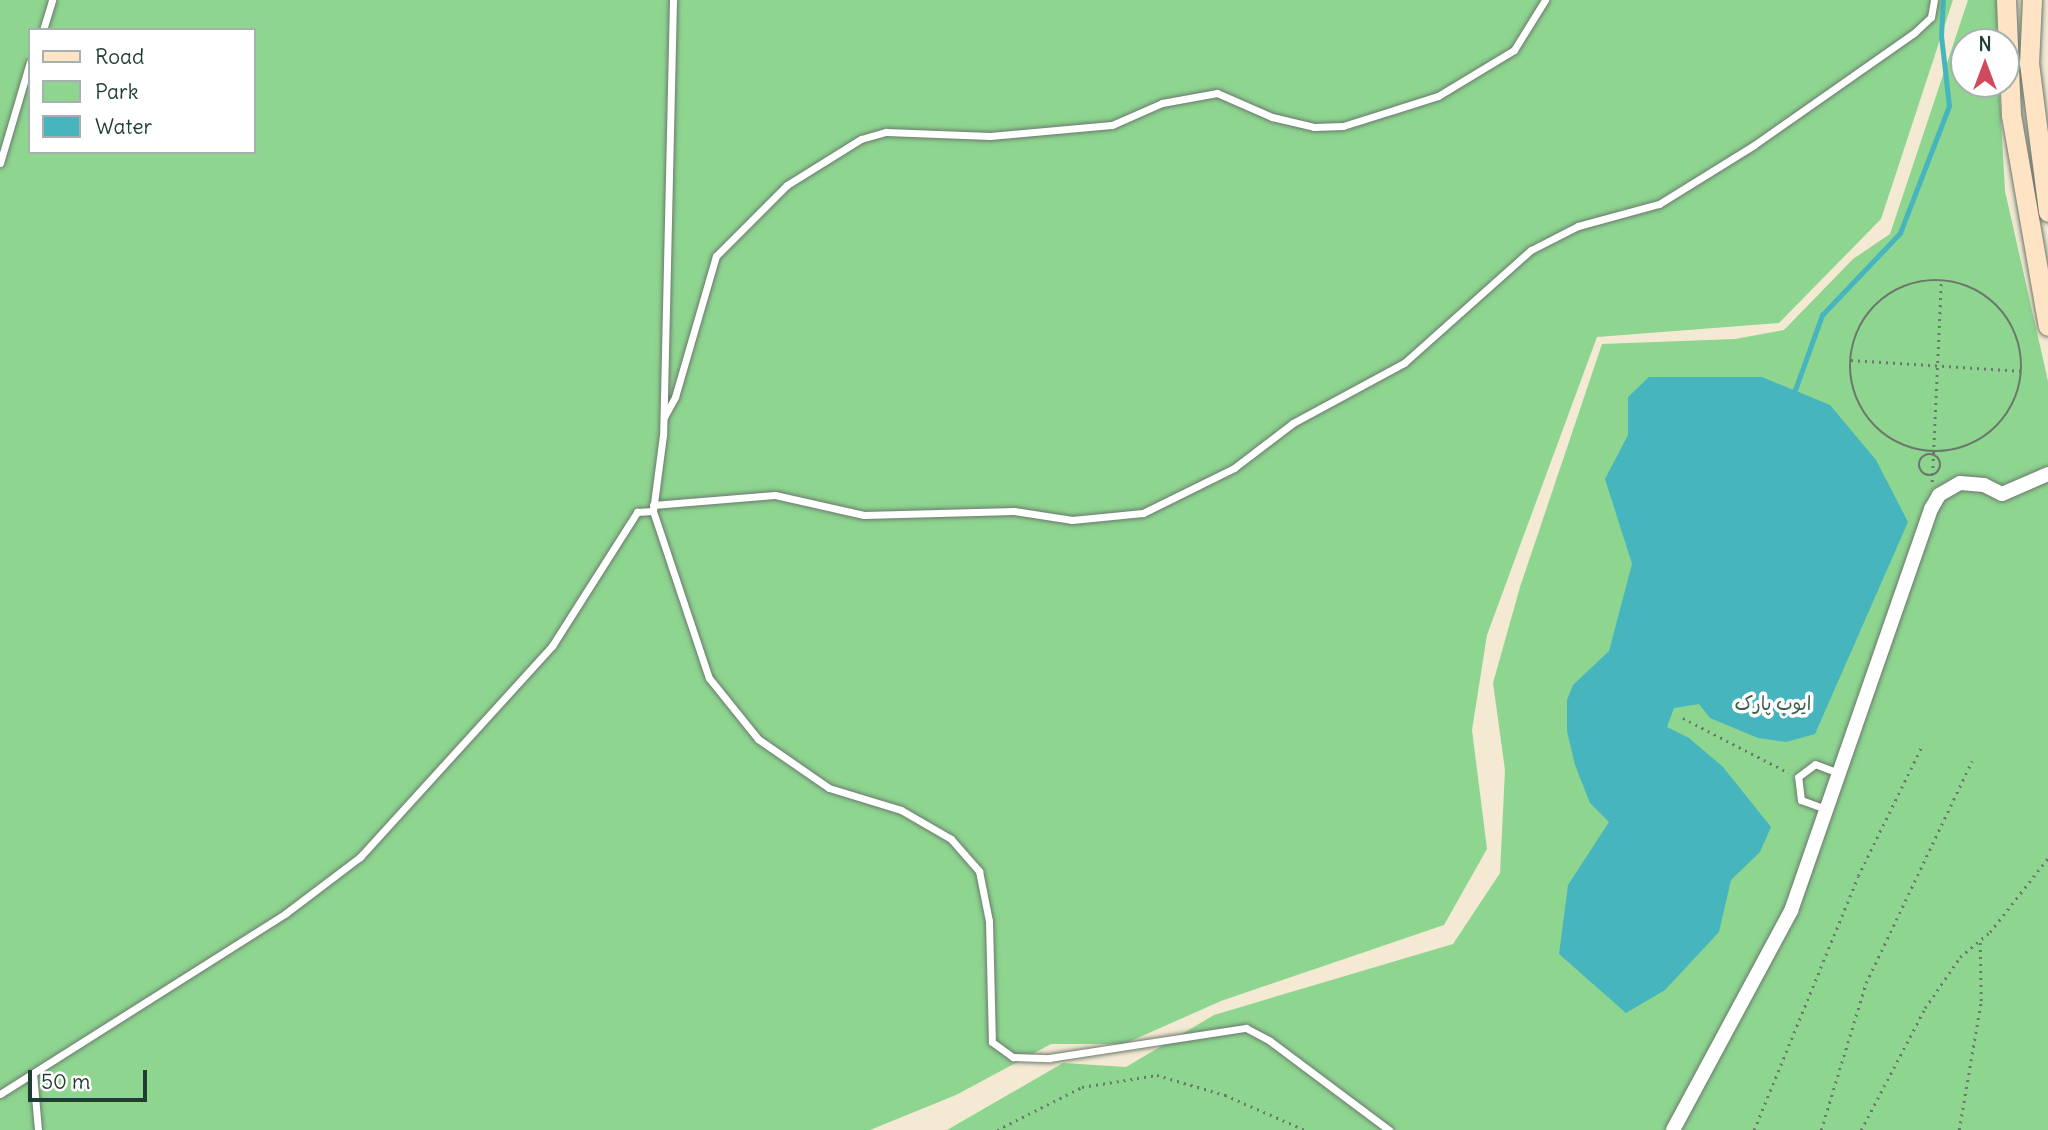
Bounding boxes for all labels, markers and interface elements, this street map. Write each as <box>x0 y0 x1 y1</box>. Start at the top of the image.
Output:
legend <box>28 28 256 154</box>
north arrow <box>1950 28 2020 98</box>
text: N <box>1978 32 1992 56</box>
text: Road <box>95 43 144 70</box>
text: Park <box>95 78 138 105</box>
text: Water <box>95 113 152 140</box>
park label: ایوب پارک <box>1735 693 1811 715</box>
scale bar <box>32 1056 150 1100</box>
text: 50 m <box>41 1068 90 1095</box>

